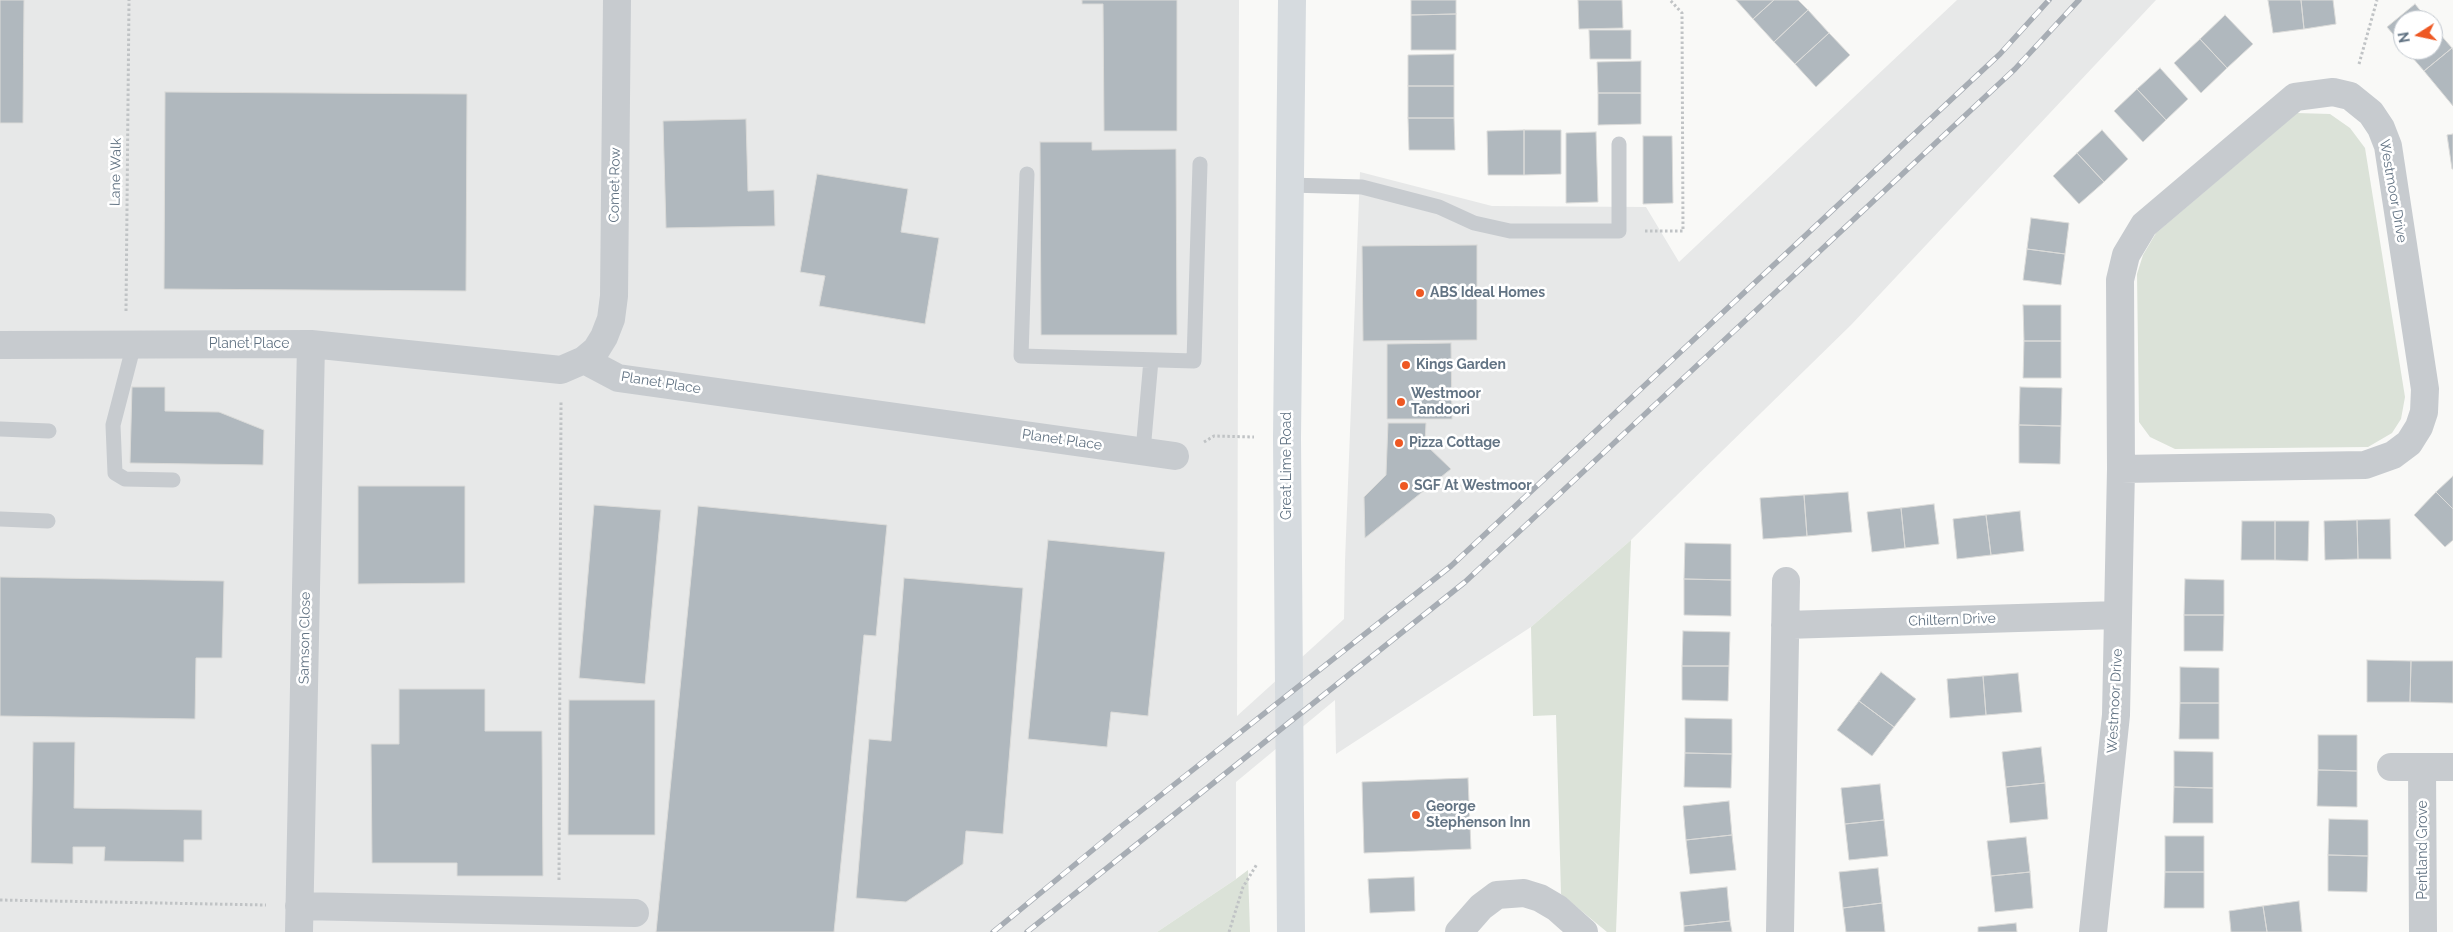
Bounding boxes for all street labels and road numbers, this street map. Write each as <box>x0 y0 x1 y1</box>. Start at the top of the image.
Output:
street label: Lane Walk <box>107 138 125 206</box>
street label: Westmoor Drive <box>2376 138 2410 244</box>
street label: Comet Row <box>606 147 624 223</box>
street label: Planet Place <box>209 336 289 352</box>
street label: Planet Place <box>620 368 702 398</box>
street label: Great Lime Road <box>1279 412 1295 520</box>
street label: Planet Place <box>1021 426 1103 454</box>
street label: Samson Close <box>296 592 314 684</box>
street label: Chiltern Drive <box>1908 610 1996 630</box>
street label: Westmoor Drive <box>2104 648 2126 754</box>
street label: Pentland Grove <box>2415 800 2431 900</box>

